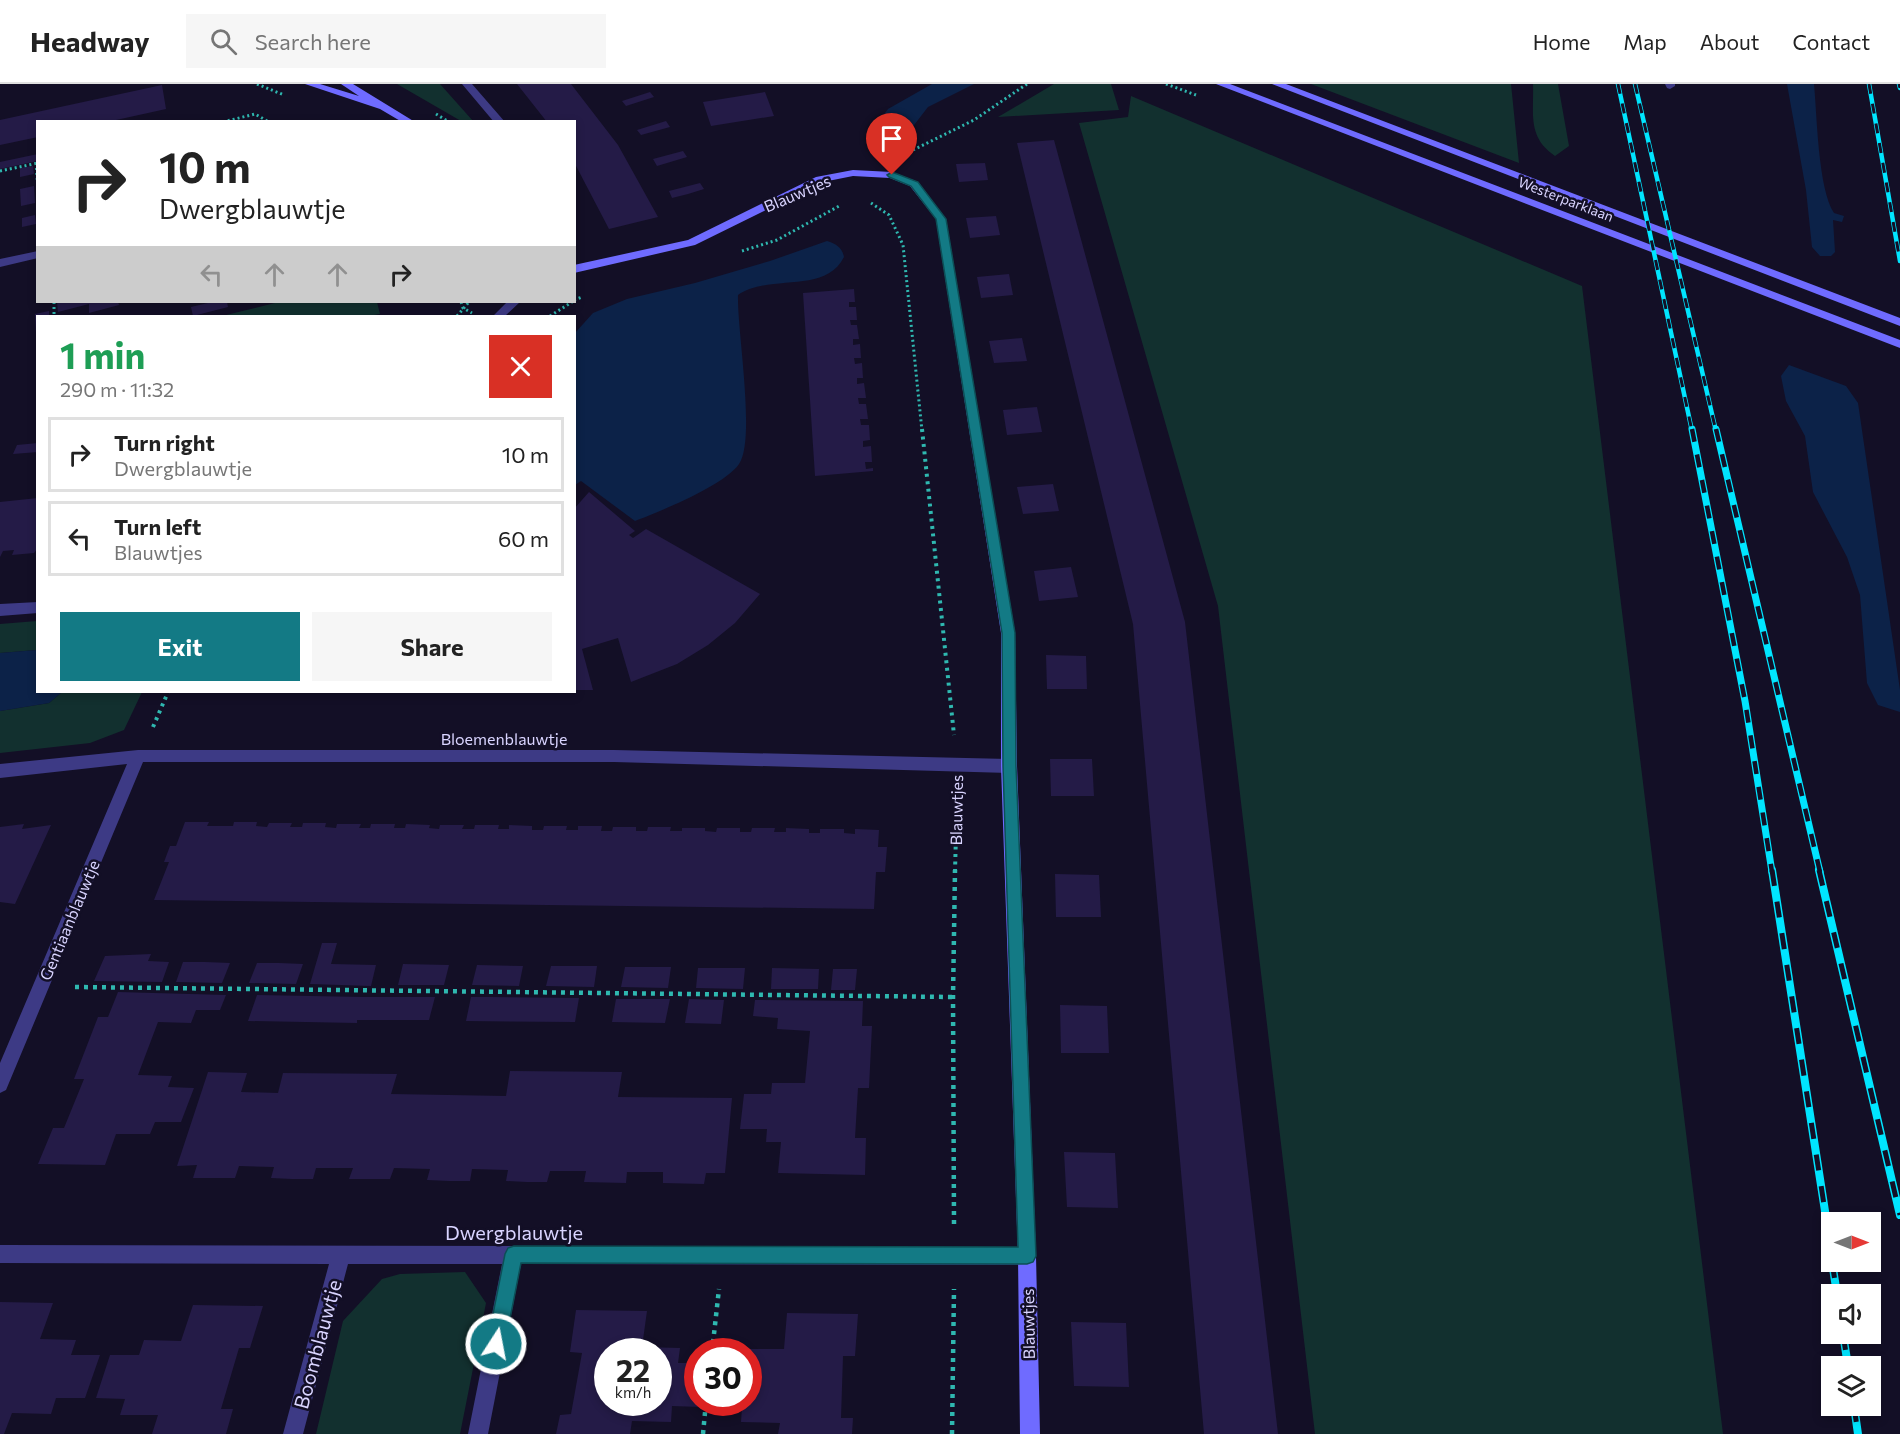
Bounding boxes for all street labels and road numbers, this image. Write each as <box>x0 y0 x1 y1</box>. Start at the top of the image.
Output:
street label: Blauwtjes <box>761 170 833 216</box>
street label: Westerparklaan <box>1516 173 1616 225</box>
street label: Bloemenblauwtje <box>441 729 567 748</box>
street label: Blauwtjes <box>946 774 966 846</box>
street label: Gentiaanblauwtje <box>35 857 103 983</box>
street label: Dwergblauwtje <box>445 1220 583 1244</box>
street label: Boomblauwtje <box>288 1277 346 1411</box>
street label: Blauwtjes <box>1018 1288 1038 1360</box>

